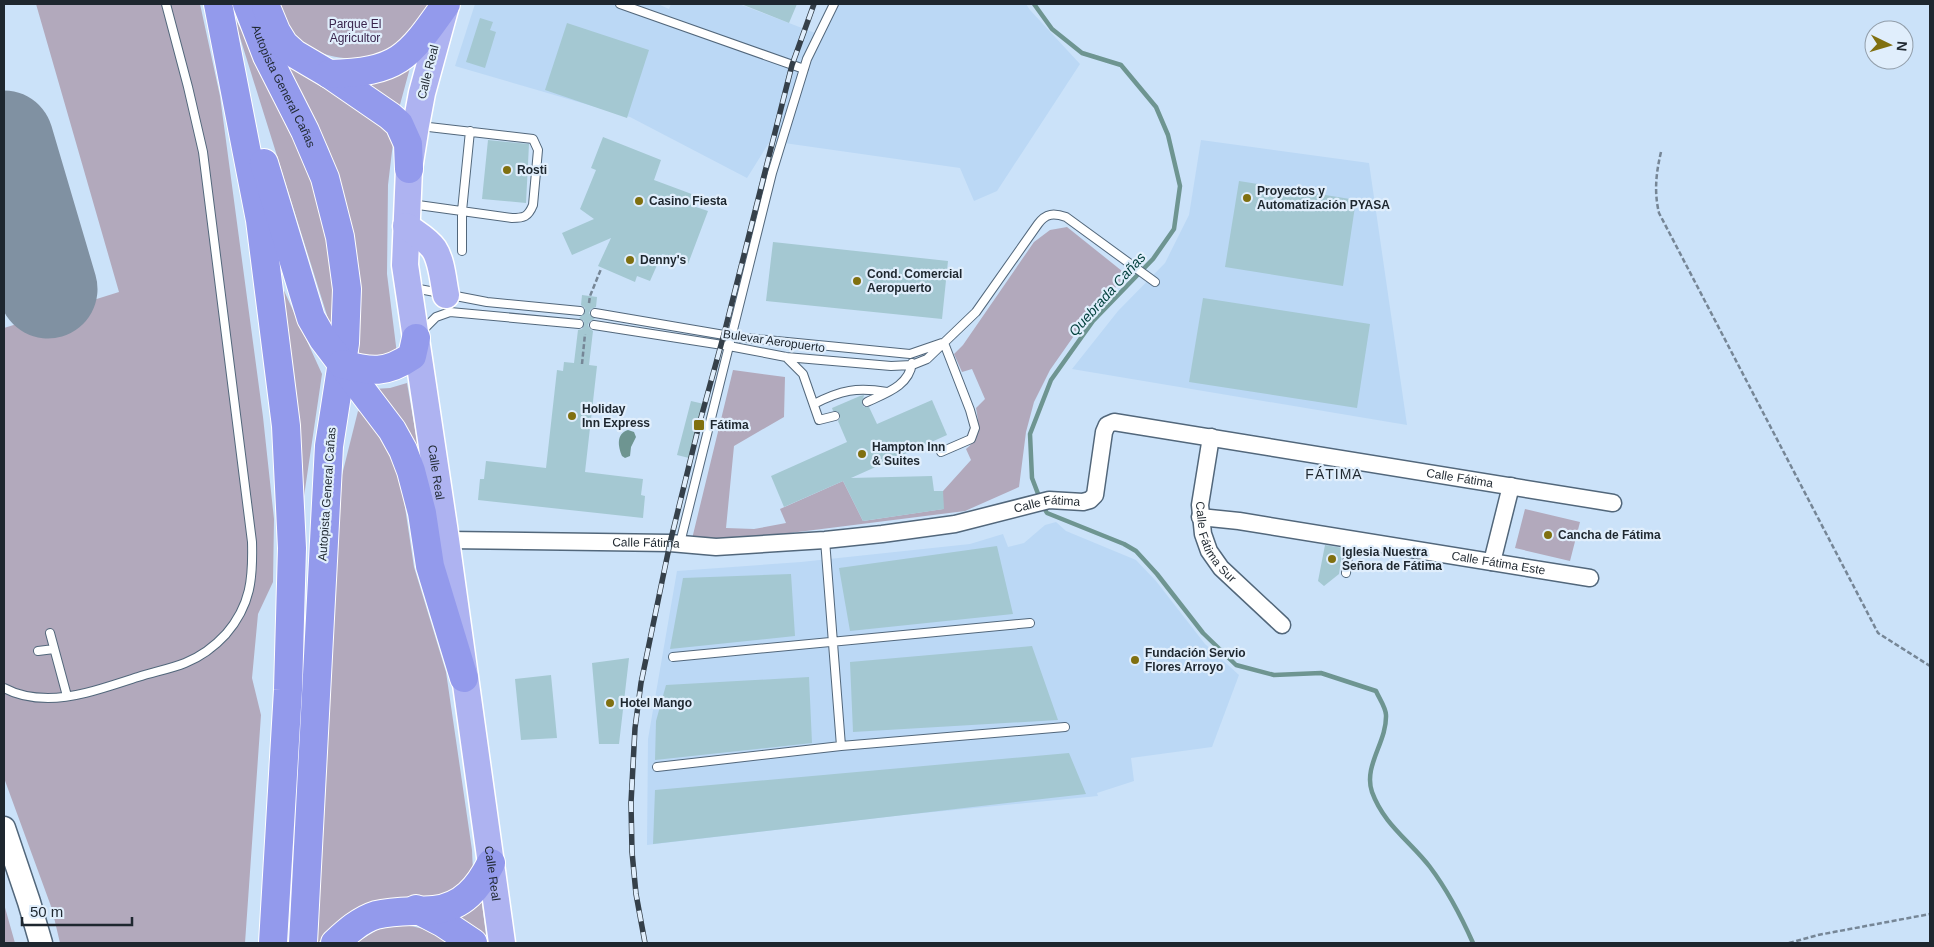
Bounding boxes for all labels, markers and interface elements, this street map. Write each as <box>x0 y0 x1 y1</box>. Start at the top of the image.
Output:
park label: Parque El Agricultor <box>329 17 381 45</box>
north arrow <box>1864 20 1914 70</box>
street label: Autopista General Cañas <box>249 23 318 150</box>
text: N <box>1894 40 1910 52</box>
street label: Calle Real <box>415 43 441 101</box>
place label: Rosti <box>517 163 547 177</box>
marker: Rosti <box>501 164 513 176</box>
place label: Proyectos y Automatización PYASA <box>1257 184 1390 212</box>
marker: Proyectos y Automatización PYASA <box>1241 192 1253 204</box>
place label: Casino Fiesta <box>649 194 727 208</box>
marker: Casino Fiesta <box>633 195 645 207</box>
water label: Quebrada Cañas <box>1065 249 1149 339</box>
place label: Denny's <box>640 253 687 267</box>
marker: Denny's <box>624 254 636 266</box>
place label: Cond. Comercial Aeropuerto <box>867 267 962 295</box>
marker: Cond. Comercial Aeropuerto <box>851 275 863 287</box>
street label: Bulevar Aeropuerto <box>722 327 826 355</box>
place label: Holiday Inn Express <box>582 402 650 430</box>
marker: Holiday Inn Express <box>566 410 578 422</box>
marker: Fátima <box>692 418 706 432</box>
place label: Fátima <box>710 418 749 432</box>
street label: Autopista General Cañas <box>315 427 339 561</box>
place label: Hampton Inn & Suites <box>872 440 945 468</box>
street label: Calle Real <box>425 444 447 501</box>
marker: Hampton Inn & Suites <box>856 448 868 460</box>
district label: FÁTIMA <box>1305 466 1363 482</box>
street label: Calle Fátima <box>1425 466 1494 490</box>
street label: Calle Fátima <box>1012 493 1081 516</box>
street label: Calle Fátima Sur <box>1193 501 1239 585</box>
place label: Cancha de Fátima <box>1558 528 1661 542</box>
marker: Cancha de Fátima <box>1542 529 1554 541</box>
street label: Calle Fátima <box>612 535 681 551</box>
place label: Iglesia Nuestra Señora de Fátima <box>1342 545 1442 573</box>
street label: Calle Fátima Este <box>1450 549 1547 578</box>
marker: Iglesia Nuestra Señora de Fátima <box>1326 553 1338 565</box>
place label: Fundación Servio Flores Arroyo <box>1145 646 1246 674</box>
marker: Fundación Servio Flores Arroyo <box>1129 654 1141 666</box>
place label: Hotel Mango <box>620 696 692 710</box>
marker: Hotel Mango <box>604 697 616 709</box>
street label: Calle Real <box>482 845 503 902</box>
scale bar <box>22 894 132 926</box>
text: 50 m <box>30 903 63 920</box>

